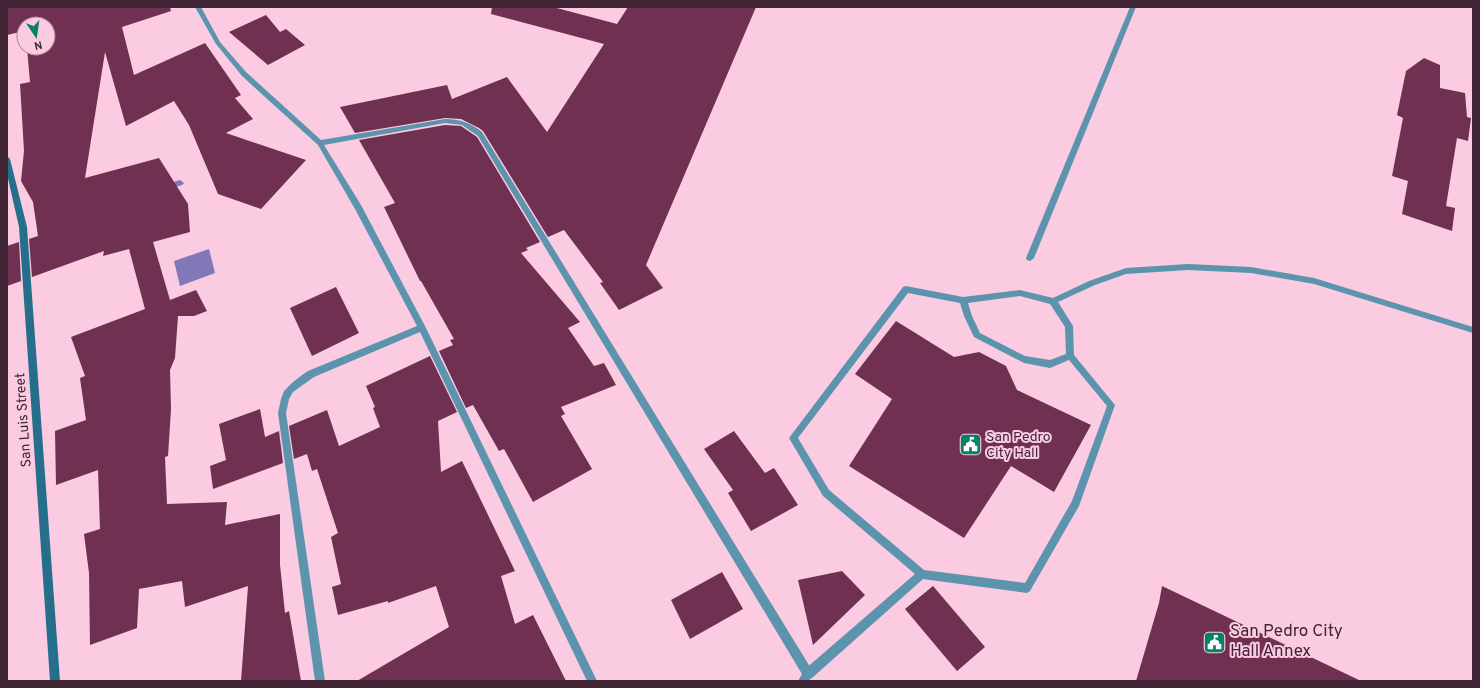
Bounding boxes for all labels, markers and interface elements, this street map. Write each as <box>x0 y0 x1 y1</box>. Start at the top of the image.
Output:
north arrow <box>16 16 56 56</box>
text: N <box>33 37 43 52</box>
street label: San Luis Street <box>12 372 36 468</box>
place label: San Pedro City Hall <box>986 429 1051 462</box>
public building icon: San Pedro City Hall <box>958 432 984 458</box>
place label: San Pedro City Hall Annex <box>1230 621 1343 663</box>
public building icon: San Pedro City Hall Annex <box>1201 629 1227 655</box>

